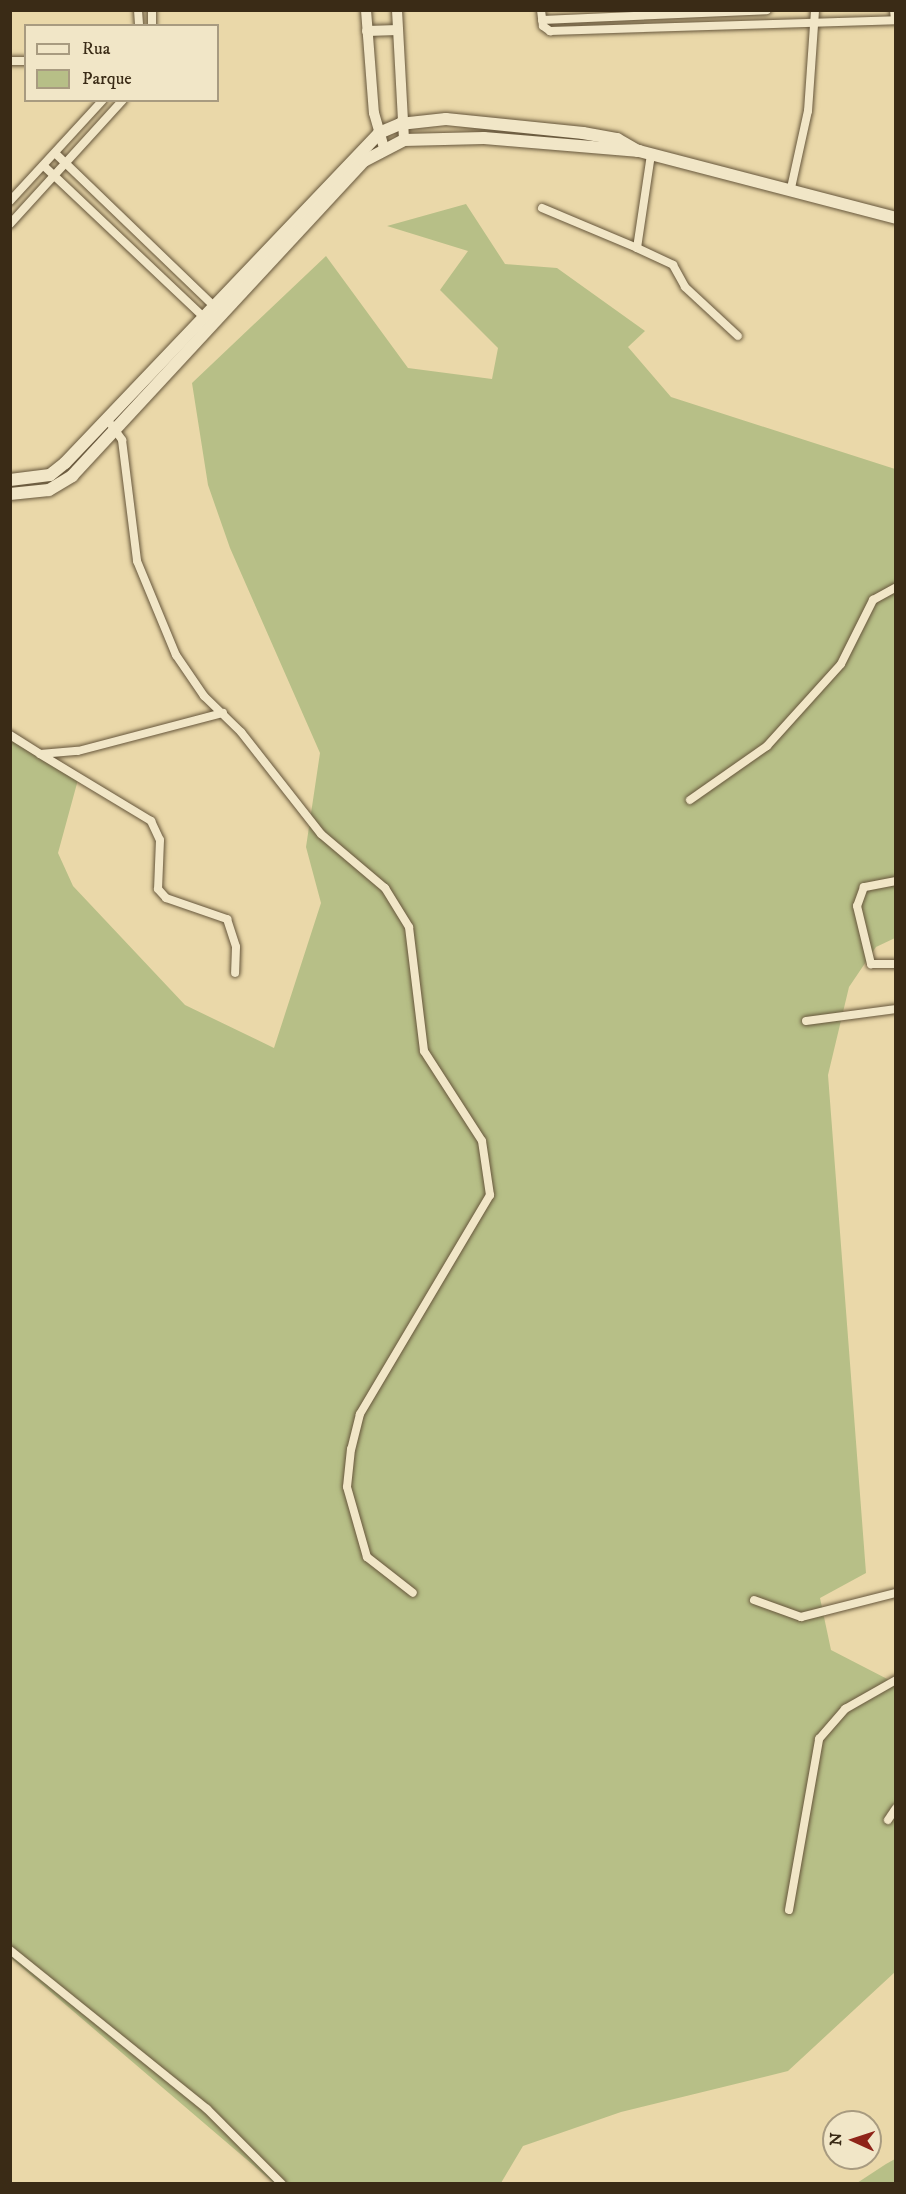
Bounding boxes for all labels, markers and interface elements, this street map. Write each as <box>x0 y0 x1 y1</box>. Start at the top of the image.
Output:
legend <box>24 24 219 102</box>
text: Rua <box>82 38 110 60</box>
text: Parque <box>82 68 132 90</box>
north arrow <box>822 2110 882 2170</box>
text: N <box>826 2132 846 2146</box>

